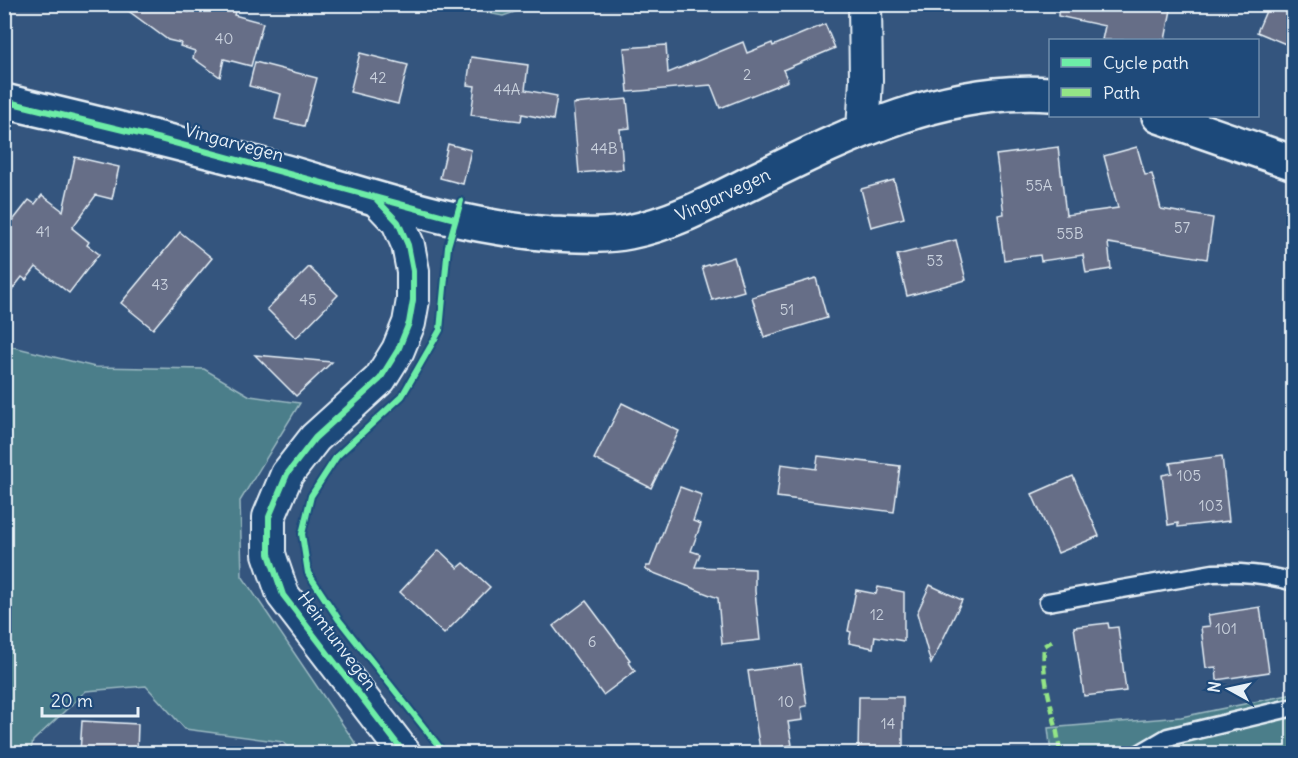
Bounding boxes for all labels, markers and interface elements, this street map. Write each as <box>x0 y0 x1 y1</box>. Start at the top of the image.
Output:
house number: 40 <box>215 29 233 48</box>
legend <box>1049 39 1259 117</box>
text: Cycle path <box>1103 51 1189 74</box>
house number: 2 <box>743 65 751 84</box>
house number: 42 <box>370 68 386 87</box>
house number: 44A <box>494 80 521 99</box>
text: Path <box>1103 81 1140 104</box>
street label: Vingarvegen <box>182 118 286 167</box>
house number: 44B <box>590 139 618 158</box>
street label: Vingarvegen <box>672 163 774 227</box>
house number: 55A <box>1026 176 1053 195</box>
house number: 57 <box>1174 218 1190 237</box>
house number: 41 <box>36 222 50 241</box>
house number: 55B <box>1056 224 1084 243</box>
house number: 53 <box>926 251 944 270</box>
house number: 43 <box>151 275 169 294</box>
house number: 45 <box>299 290 317 309</box>
house number: 51 <box>780 300 794 319</box>
house number: 105 <box>1177 466 1201 485</box>
house number: 103 <box>1199 496 1223 515</box>
street label: Heimtunvegen <box>293 587 382 695</box>
house number: 12 <box>870 605 884 624</box>
house number: 101 <box>1215 619 1237 638</box>
house number: 6 <box>588 632 596 651</box>
north arrow <box>1199 659 1259 719</box>
scale bar <box>42 680 138 718</box>
text: N <box>1203 680 1225 694</box>
text: 20 m <box>51 689 93 712</box>
house number: 10 <box>778 692 794 711</box>
house number: 14 <box>881 714 896 733</box>

